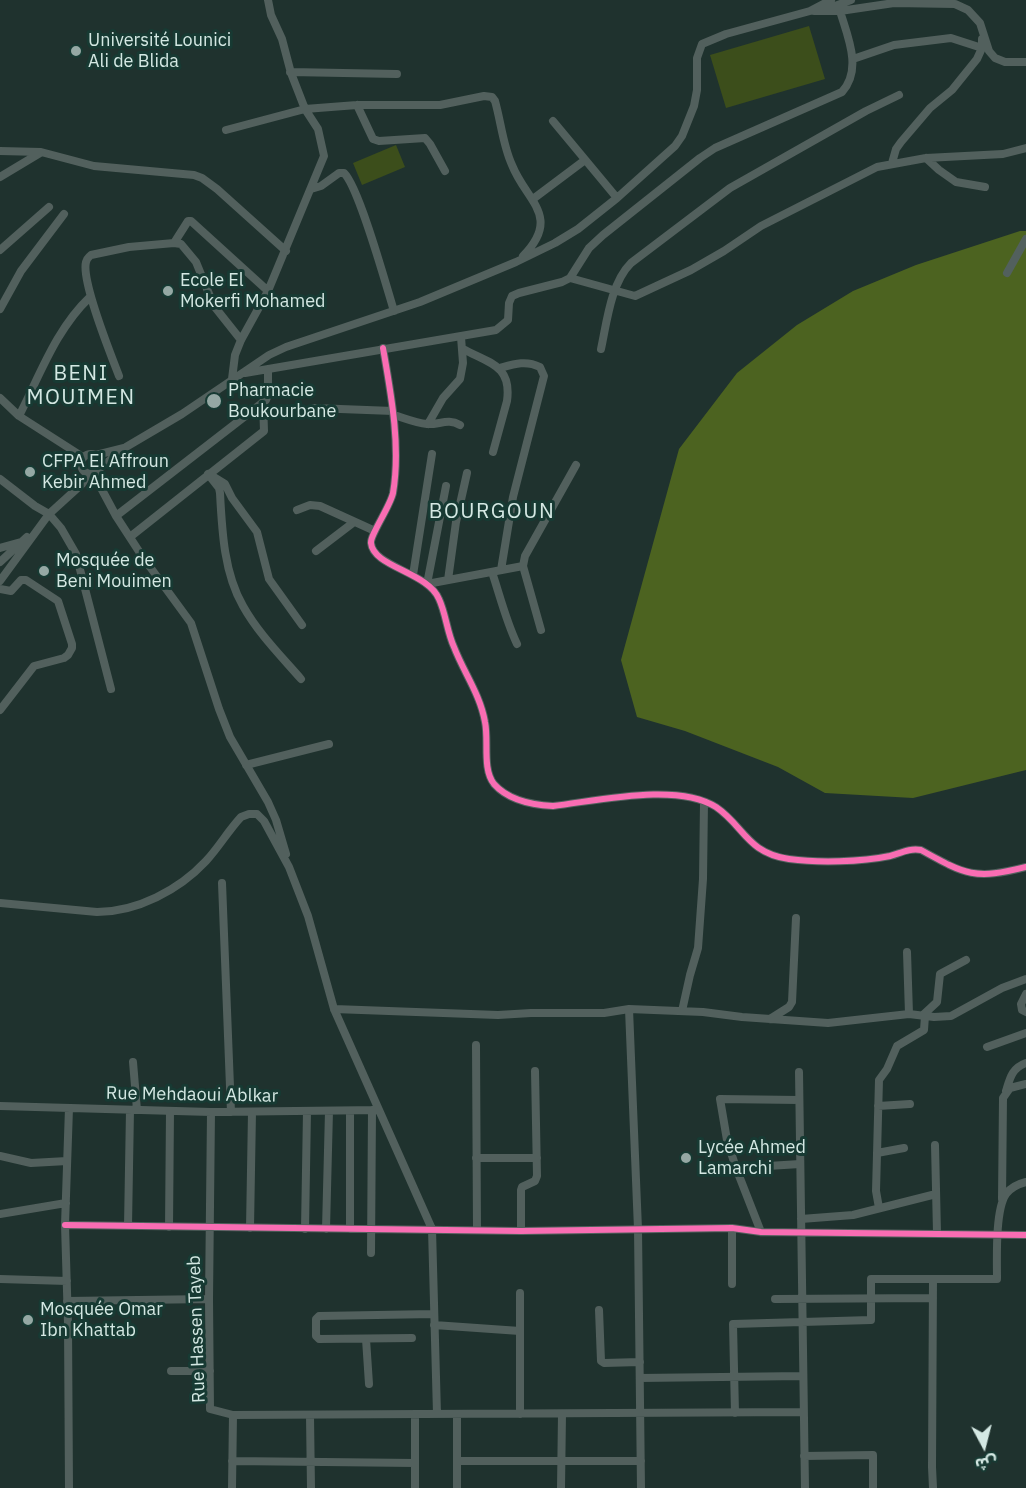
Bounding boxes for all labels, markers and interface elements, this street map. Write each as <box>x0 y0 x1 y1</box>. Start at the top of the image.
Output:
place label: Université Lounici Ali de Blida <box>88 30 231 72</box>
marker: Université Lounici Ali de Blida <box>69 44 83 58</box>
place label: Ecole El Mokerfi Mohamed <box>180 270 325 312</box>
marker: Ecole El Mokerfi Mohamed <box>161 284 175 298</box>
district label: BENI MOUIMEN <box>26 361 136 411</box>
place label: Pharmacie Boukourbane <box>228 380 336 422</box>
marker: Pharmacie Boukourbane <box>205 392 223 410</box>
place label: CFPA El Affroun Kebir Ahmed <box>42 451 169 494</box>
marker: CFPA El Affroun Kebir Ahmed <box>23 465 37 479</box>
district label: BOURGOUN <box>429 499 555 525</box>
place label: Mosquée de Beni Mouimen <box>56 550 172 592</box>
marker: Mosquée de Beni Mouimen <box>37 564 51 578</box>
street label: Rue Mehdaoui Ablkar <box>106 1083 278 1107</box>
place label: Lycée Ahmed Lamarchi <box>698 1137 806 1180</box>
marker: Lycée Ahmed Lamarchi <box>679 1151 693 1165</box>
street label: Rue Hassen Tayeb <box>184 1255 210 1403</box>
place label: Mosquée Omar Ibn Khattab <box>40 1299 163 1342</box>
marker: Mosquée Omar Ibn Khattab <box>21 1313 35 1327</box>
north arrow <box>954 1416 1014 1476</box>
text: ش <box>974 1453 998 1475</box>

